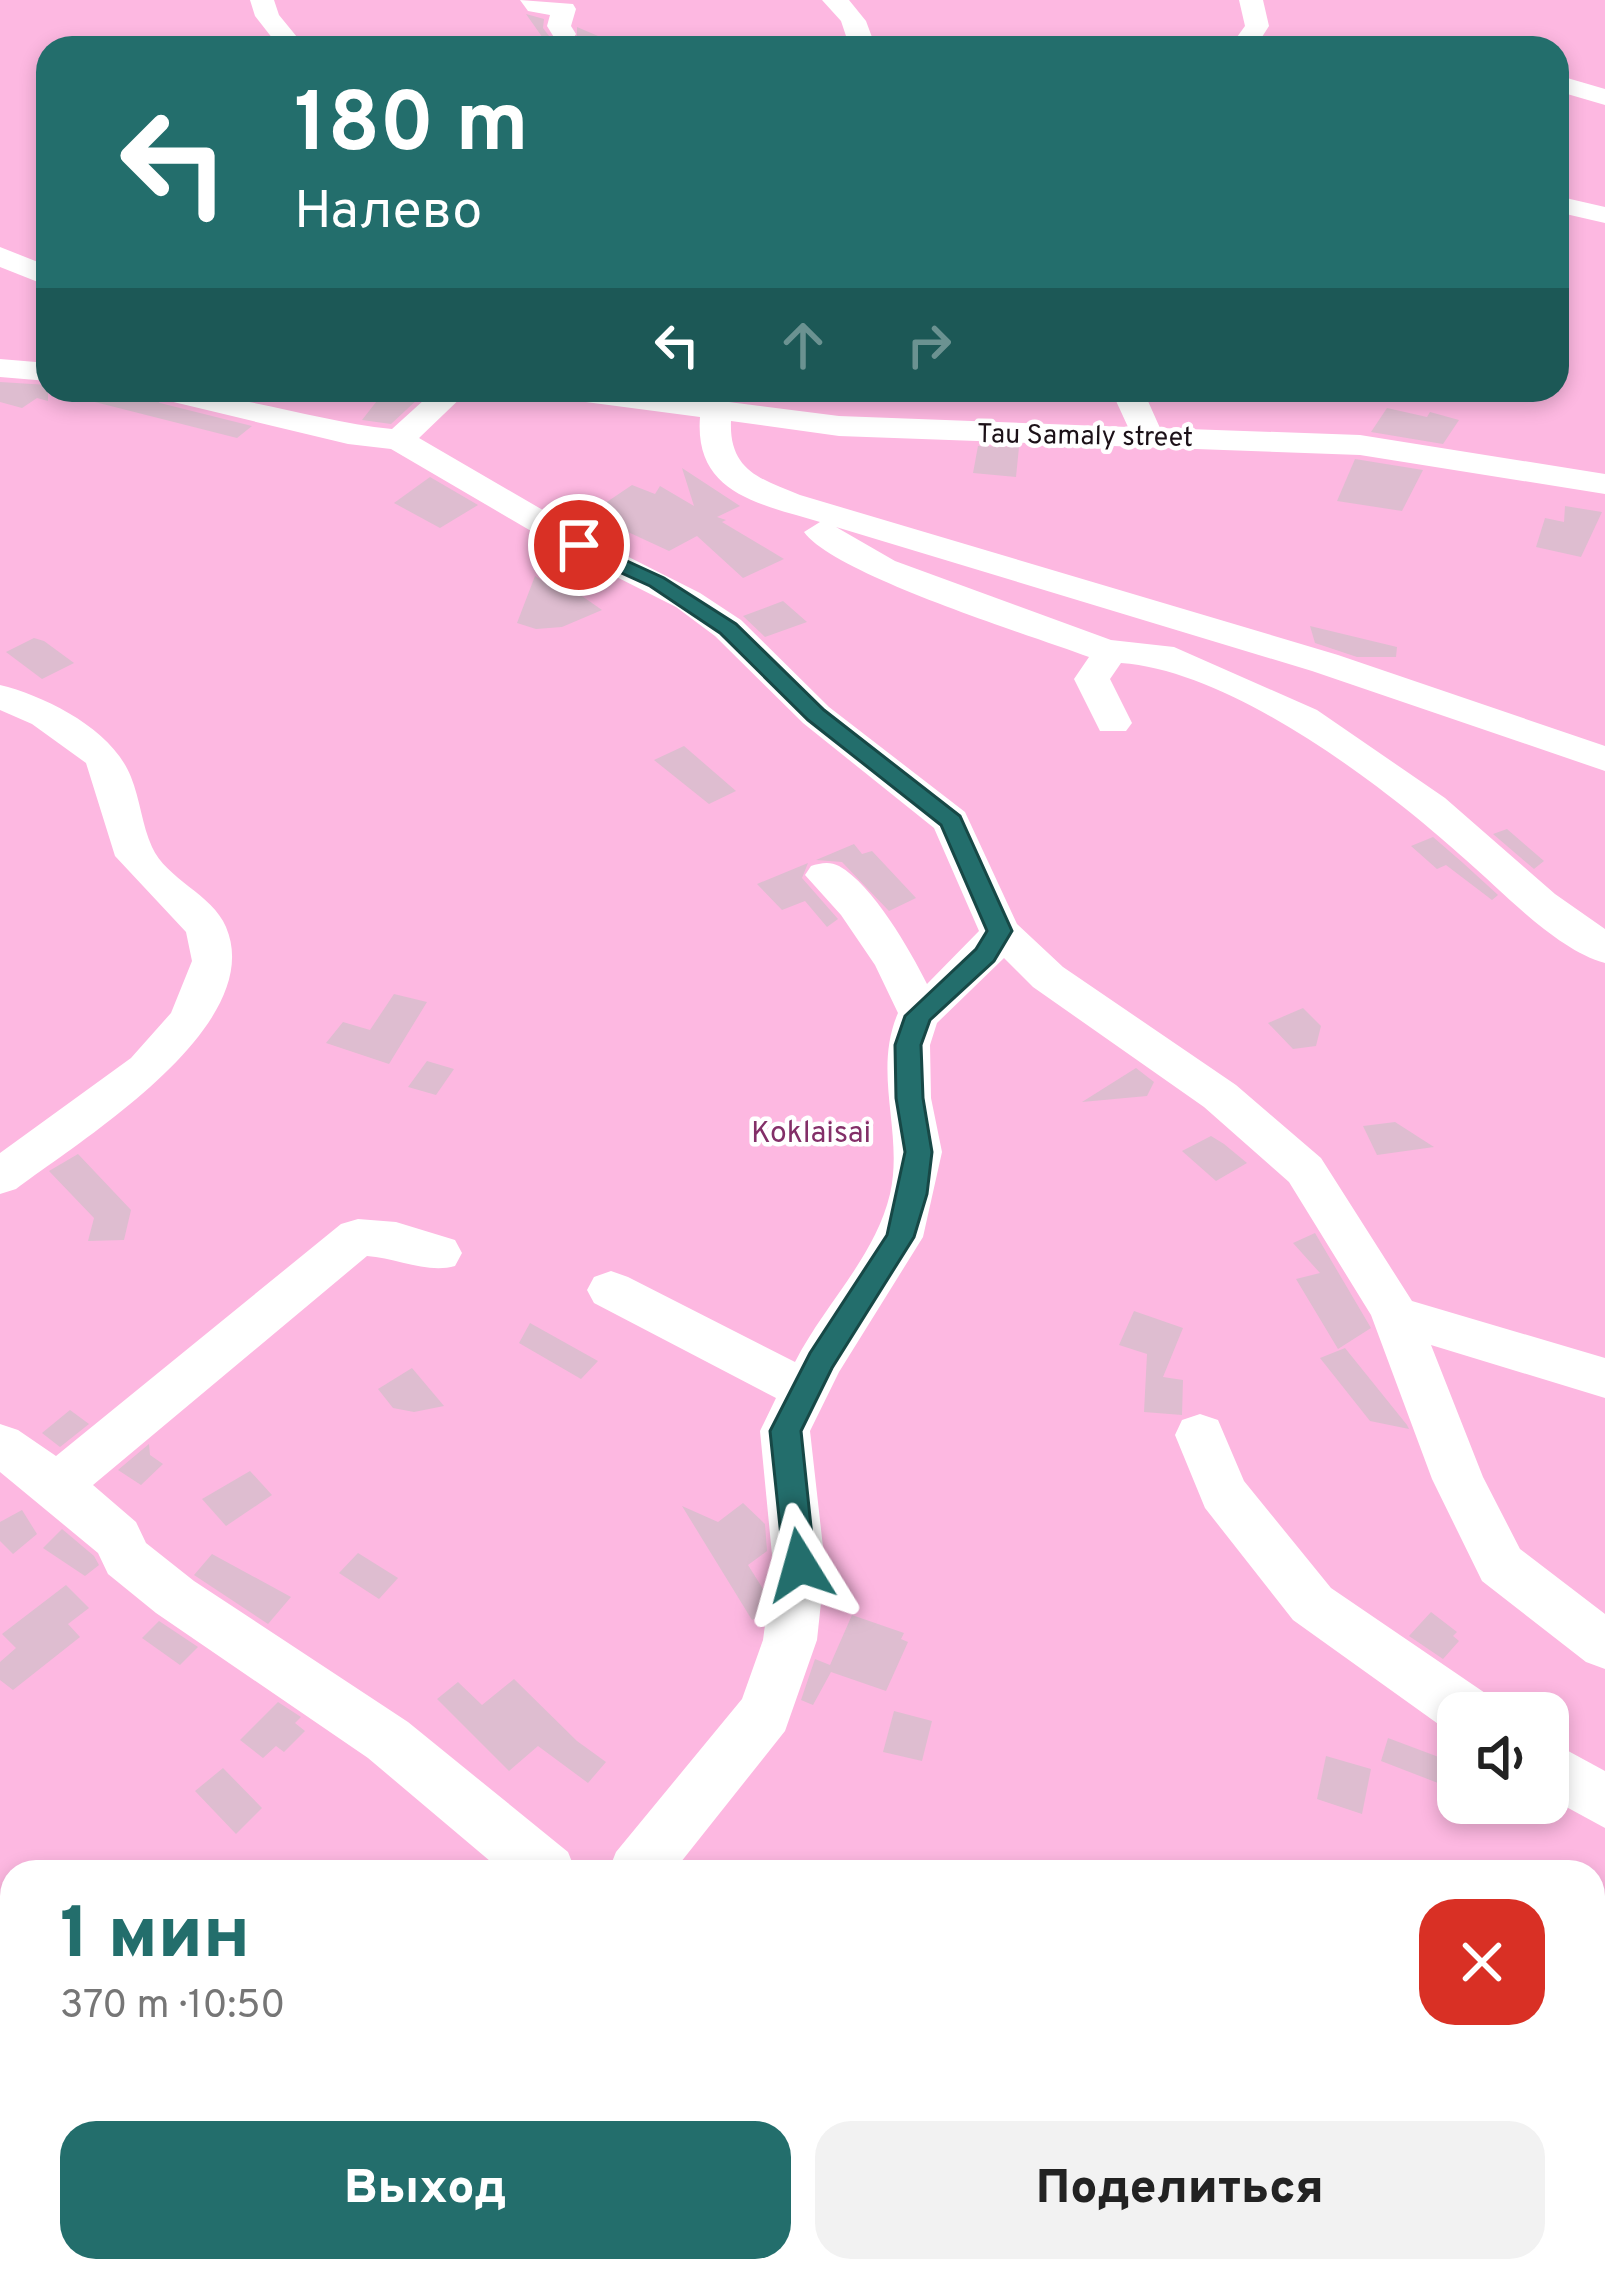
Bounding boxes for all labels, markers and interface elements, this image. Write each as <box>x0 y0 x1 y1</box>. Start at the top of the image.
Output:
text: 180 m <box>294 75 529 181</box>
icon: left <box>96 84 252 240</box>
text: Налево <box>294 179 482 248</box>
icon: left <box>644 312 710 378</box>
icon: ahead <box>770 312 836 378</box>
icon: right <box>896 312 962 378</box>
street label: Tau Samaly street <box>977 418 1193 456</box>
pin <box>528 494 630 596</box>
icon: arrive <box>546 512 612 578</box>
park label: Koklaisai <box>751 1116 871 1153</box>
position arrow <box>737 1502 863 1628</box>
map controls <box>1437 1692 1569 1824</box>
button: sound <box>1437 1692 1569 1824</box>
text: 1 мин <box>60 1892 250 1984</box>
button: close <box>1419 1899 1545 2025</box>
text: 370 m · 10:50 <box>60 1983 285 2032</box>
button: Выход <box>60 2121 791 2259</box>
button: Поделиться <box>815 2121 1545 2259</box>

